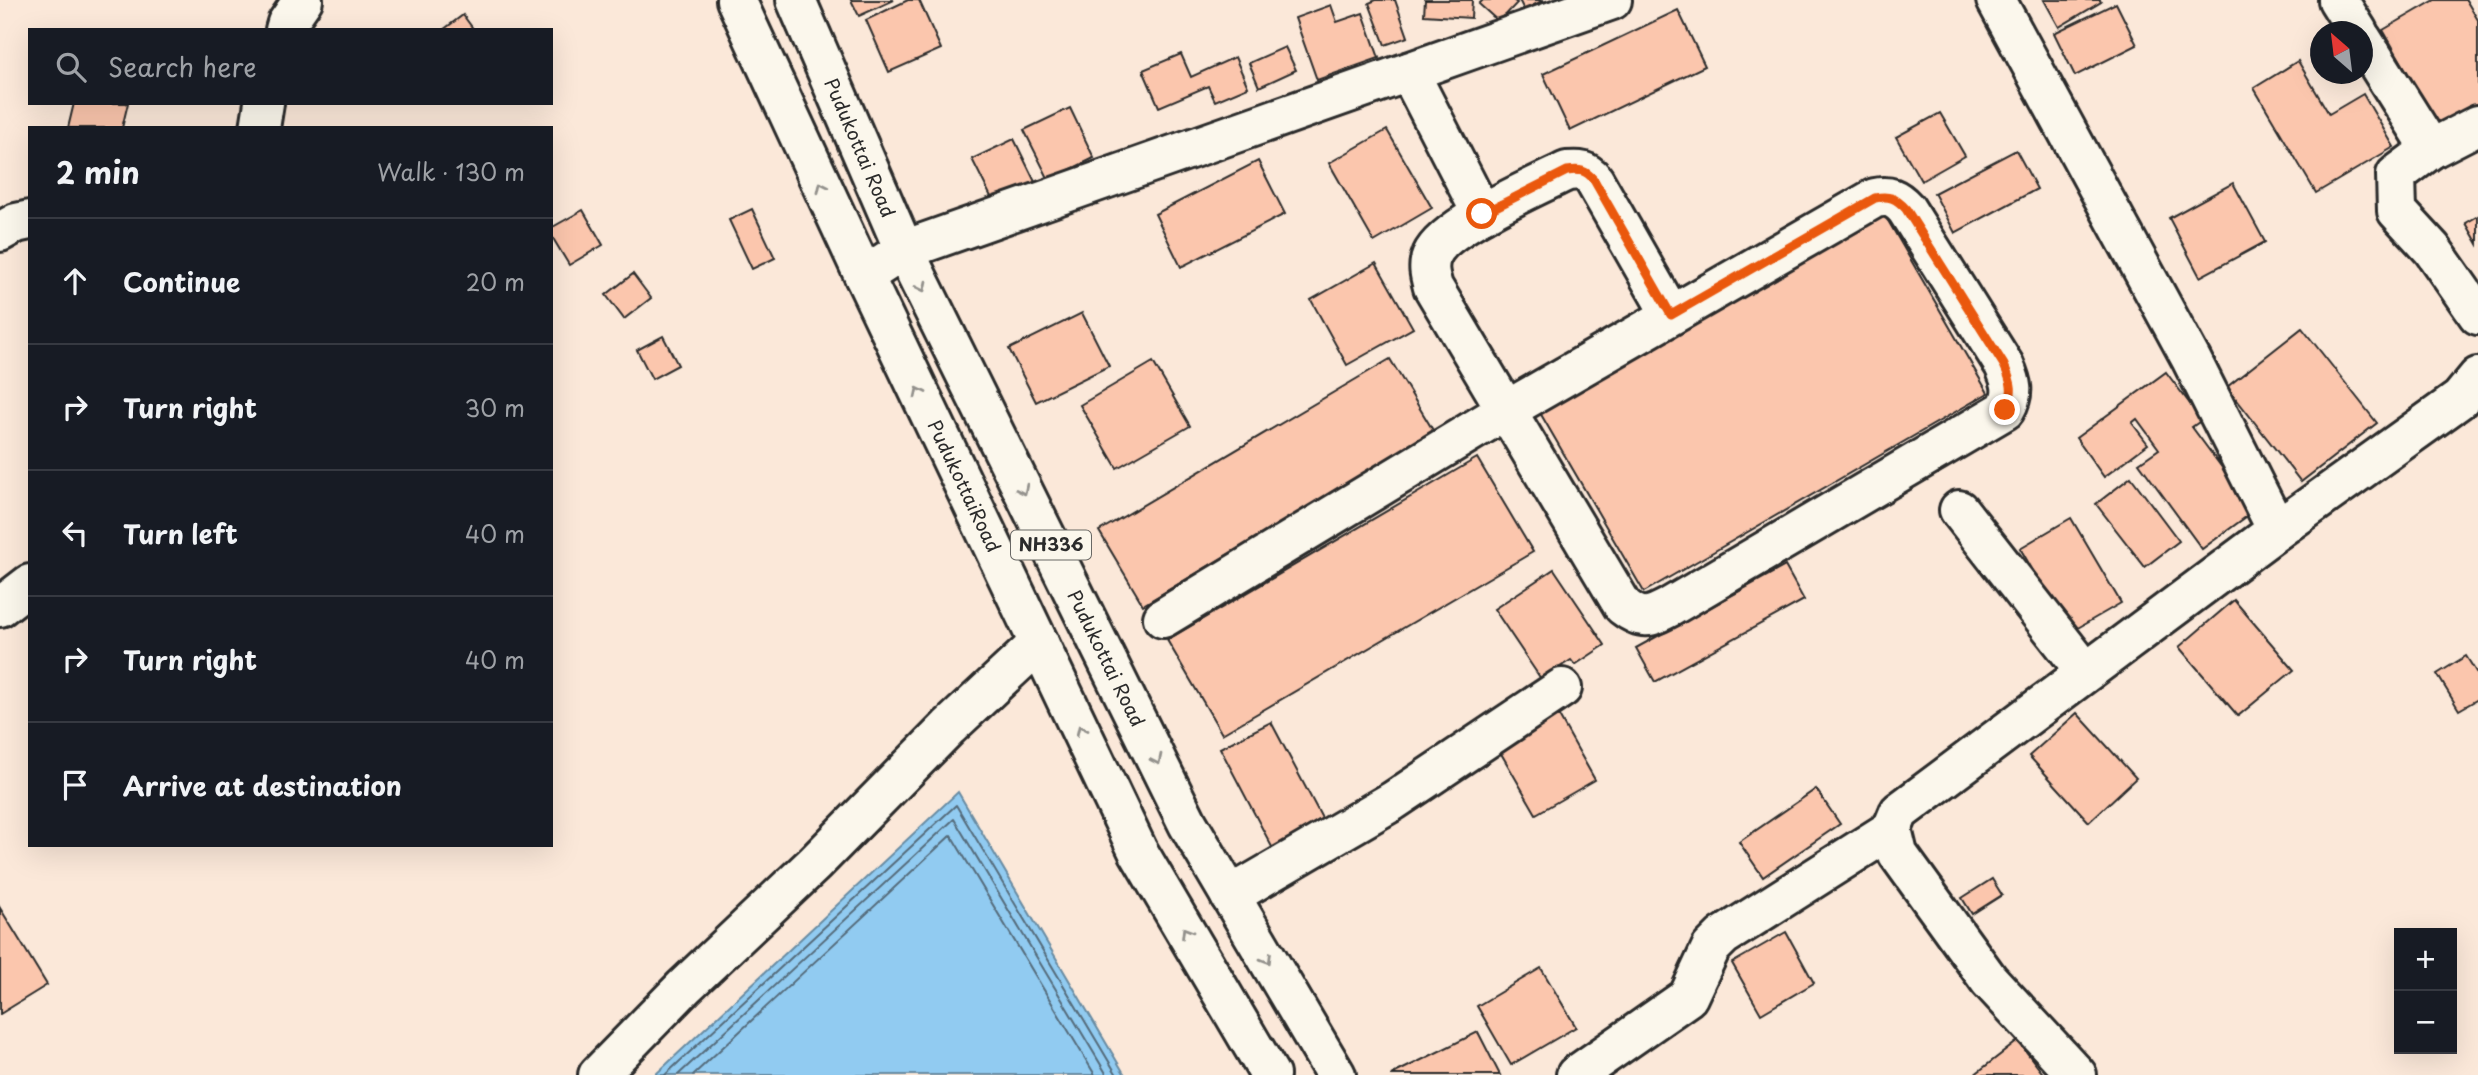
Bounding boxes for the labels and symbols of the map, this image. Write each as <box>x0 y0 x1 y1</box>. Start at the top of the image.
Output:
north arrow <box>2310 21 2373 84</box>
street label: Pudukottai Road <box>818 73 903 221</box>
one-way arrow <box>816 181 830 194</box>
route start <box>1466 198 1497 229</box>
one-way arrow <box>914 280 928 292</box>
one-way arrow <box>913 387 927 399</box>
route end <box>1989 394 2020 425</box>
street label: PudukottaiRoad <box>922 415 1009 557</box>
one-way arrow <box>1015 483 1029 495</box>
road number: NH336 <box>1011 530 1091 560</box>
street label: Pudukottai Road <box>1061 585 1153 731</box>
one-way arrow <box>1075 725 1089 737</box>
one-way arrow <box>1148 753 1162 765</box>
one-way arrow <box>1181 926 1194 939</box>
one-way arrow <box>1259 951 1272 964</box>

